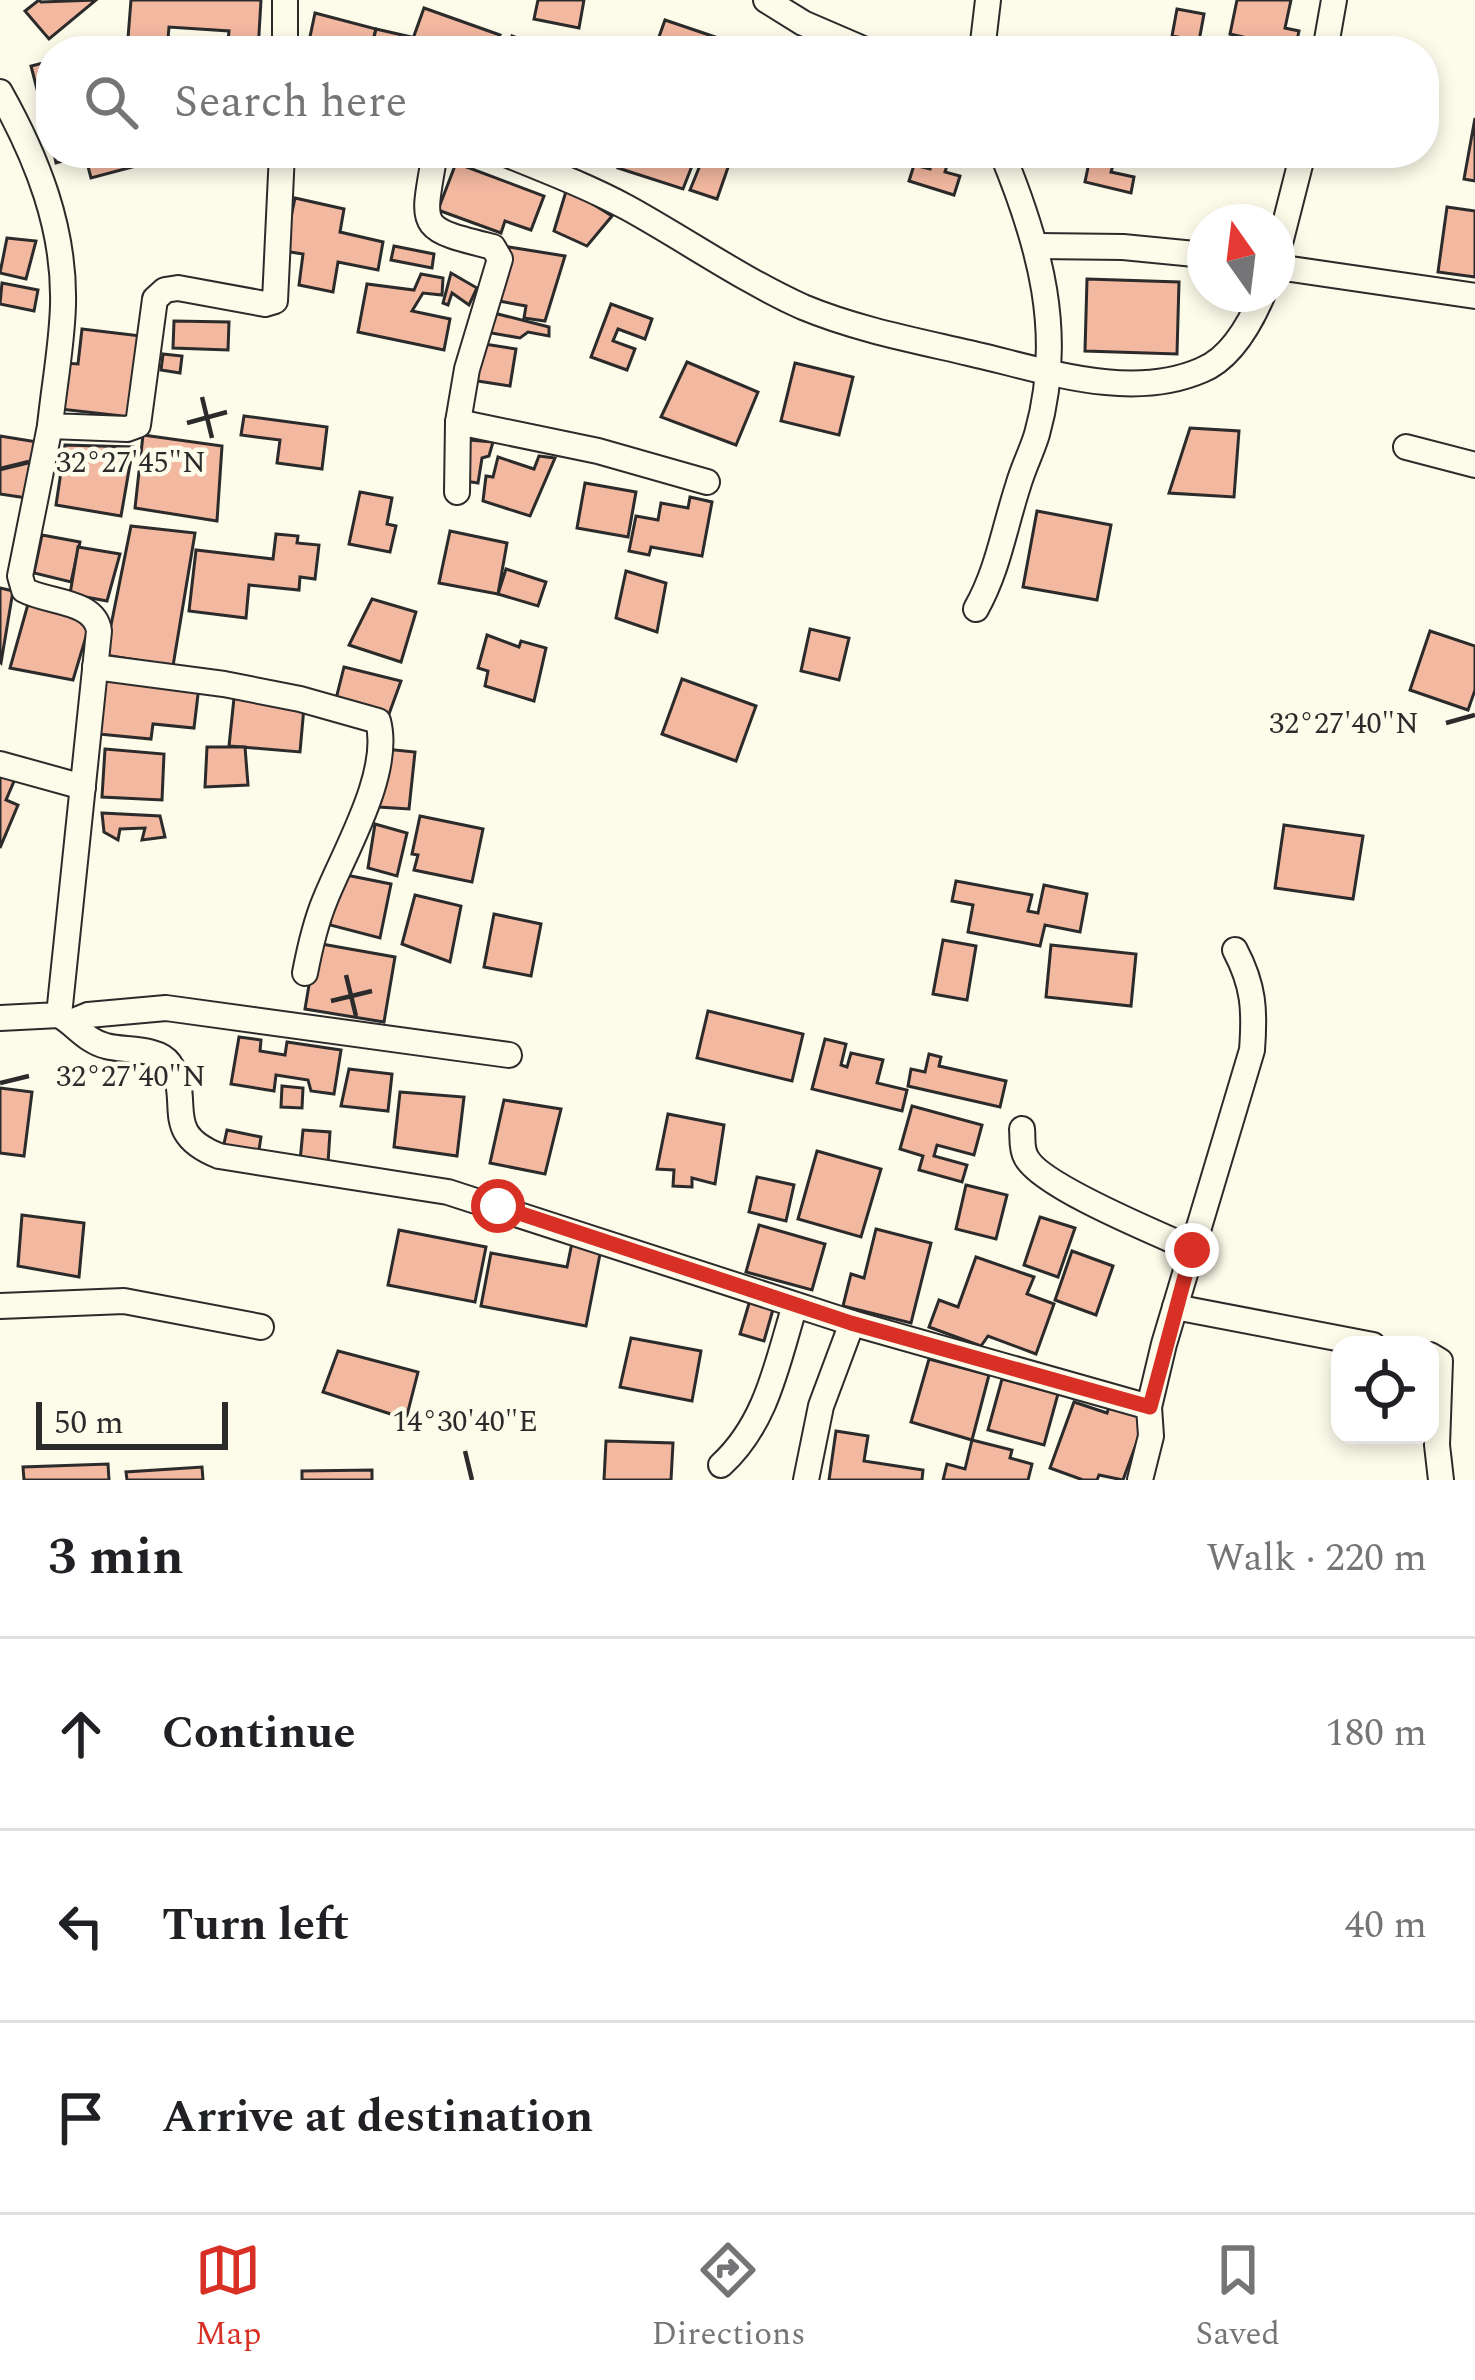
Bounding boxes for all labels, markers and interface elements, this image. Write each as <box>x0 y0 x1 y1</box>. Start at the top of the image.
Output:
search box <box>36 36 1439 168</box>
text: Search here <box>174 68 407 137</box>
icon: search <box>78 69 144 135</box>
north arrow <box>1187 204 1295 312</box>
text: 32°27'45"N <box>56 440 206 486</box>
text: 32°27'40"N <box>1269 701 1419 747</box>
text: 32°27'40"N <box>56 1054 206 1100</box>
route start <box>471 1179 525 1233</box>
route end <box>1165 1223 1219 1277</box>
map controls <box>1331 1336 1439 1444</box>
button: locate <box>1331 1336 1439 1444</box>
scale bar <box>36 1396 228 1449</box>
text: 50 m <box>54 1398 124 1448</box>
text: 14°30'40"E <box>392 1399 538 1445</box>
text: 3 min <box>48 1519 184 1597</box>
text: Walk · 220 m <box>1206 1529 1427 1588</box>
text: Continue <box>162 1699 355 1768</box>
icon: ahead <box>48 1701 114 1767</box>
text: 180 m <box>1325 1704 1427 1763</box>
text: Turn left <box>162 1891 349 1960</box>
icon: left <box>48 1893 114 1959</box>
text: 40 m <box>1345 1896 1427 1955</box>
text: Arrive at destination <box>162 2083 593 2152</box>
icon: arrive <box>48 2085 114 2151</box>
tab: Map <box>195 2237 261 2359</box>
tab: Directions <box>651 2237 805 2359</box>
tab: Saved <box>1195 2237 1280 2359</box>

